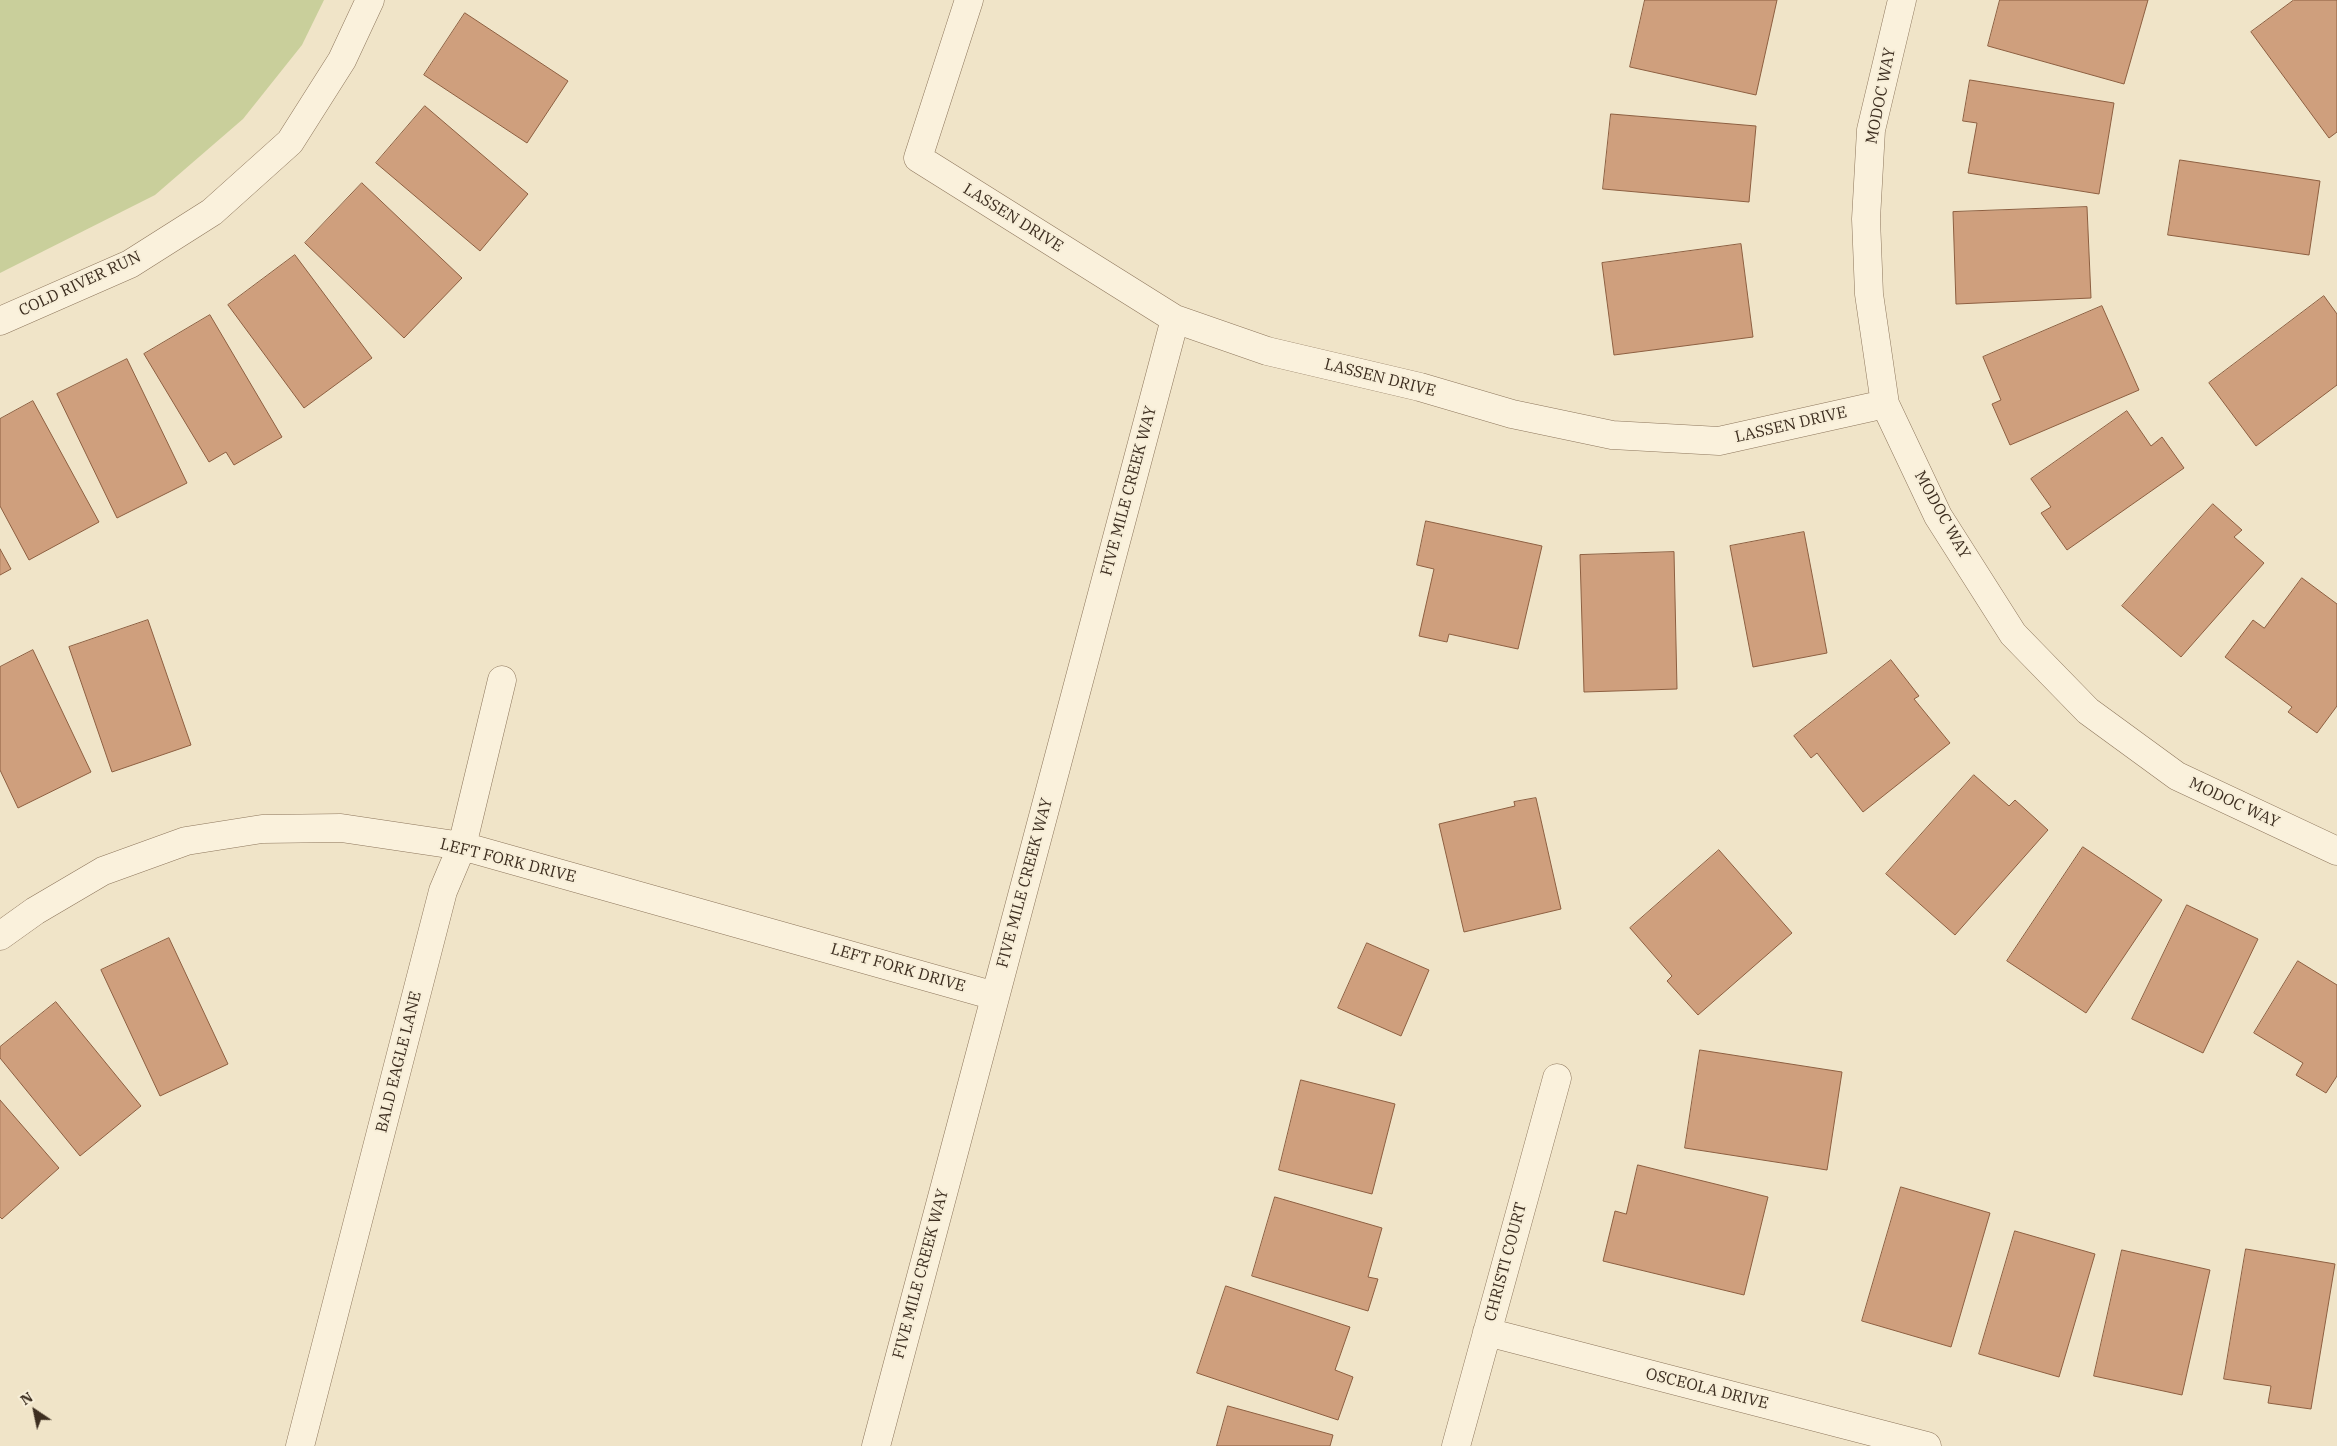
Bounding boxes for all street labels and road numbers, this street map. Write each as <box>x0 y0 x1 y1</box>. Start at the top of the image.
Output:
street label: MODOC WAY <box>1862 46 1900 146</box>
street label: LASSEN DRIVE <box>959 180 1067 256</box>
street label: COLD RIVER RUN <box>16 247 144 321</box>
street label: LASSEN DRIVE <box>1322 355 1438 401</box>
street label: LASSEN DRIVE <box>1733 403 1849 447</box>
street label: FIVE MILE CREEK WAY <box>1097 404 1161 578</box>
street label: MODOC WAY <box>1910 468 1974 562</box>
street label: MODOC WAY <box>2186 774 2282 832</box>
street label: FIVE MILE CREEK WAY <box>993 796 1057 970</box>
street label: LEFT FORK DRIVE <box>438 835 578 887</box>
street label: LEFT FORK DRIVE <box>828 940 968 996</box>
street label: BALD EAGLE LANE <box>372 989 426 1135</box>
street label: FIVE MILE CREEK WAY <box>889 1187 953 1361</box>
street label: CHRISTI COURT <box>1481 1200 1531 1324</box>
street label: OSCEOLA DRIVE <box>1644 1364 1770 1414</box>

